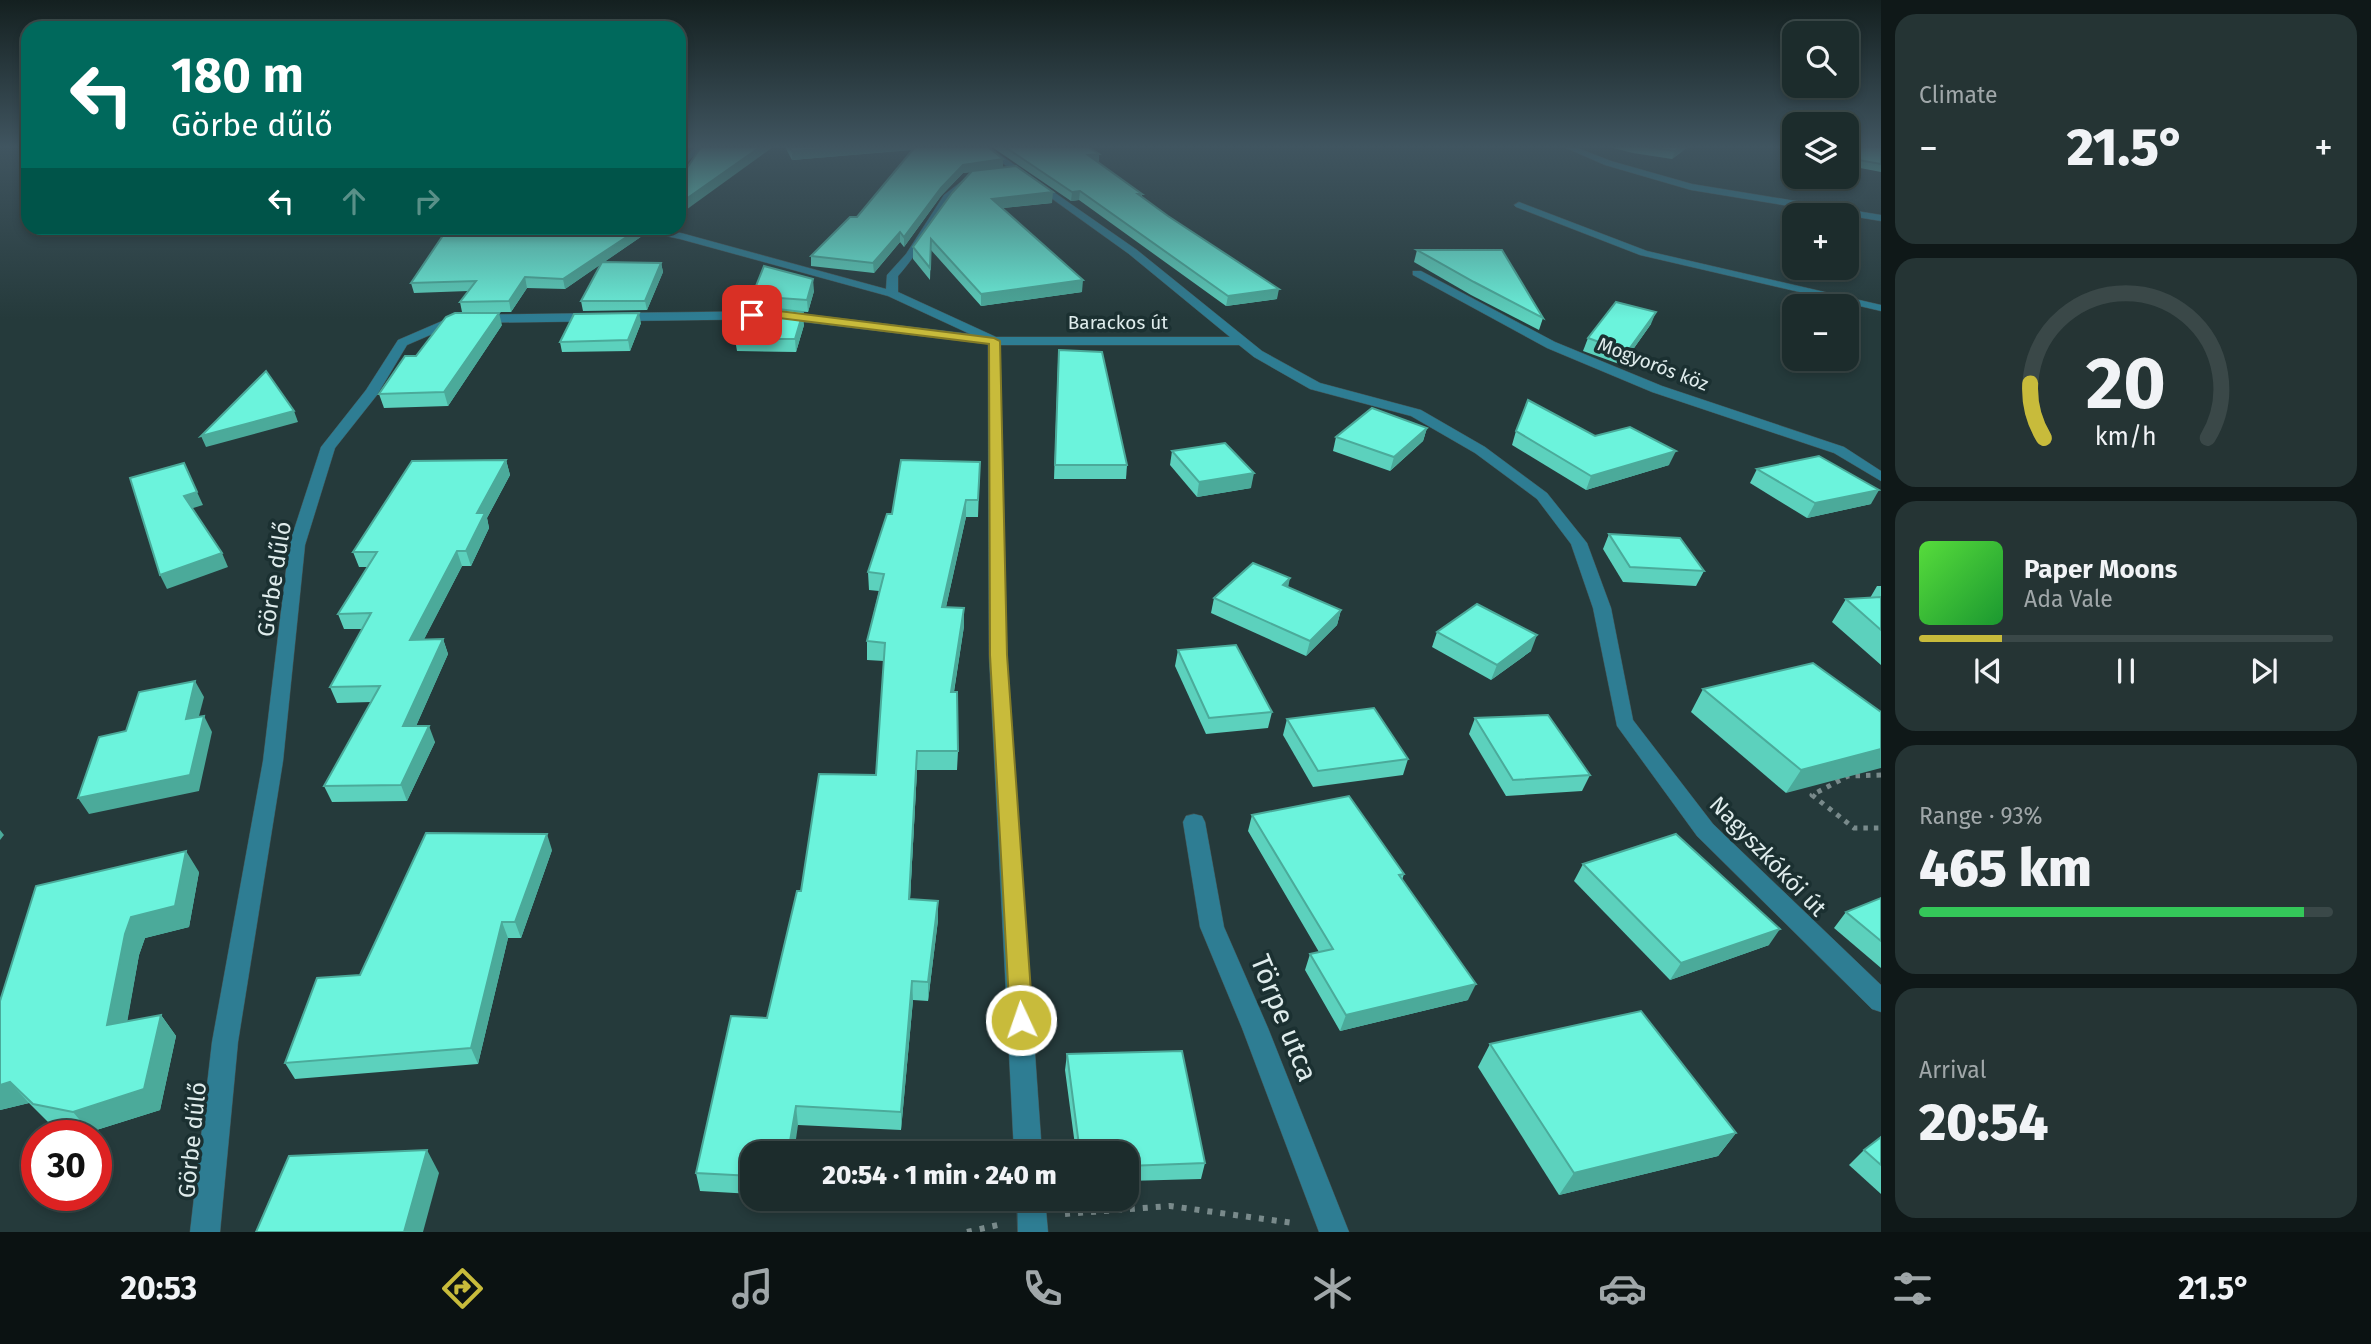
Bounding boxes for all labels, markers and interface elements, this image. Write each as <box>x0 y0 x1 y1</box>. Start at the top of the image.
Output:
map controls <box>1782 21 1859 371</box>
button: search <box>1782 21 1859 98</box>
text: 180 m <box>171 46 304 105</box>
icon: left <box>56 49 147 140</box>
text: Climate <box>1919 81 1998 109</box>
text: Görbe dűlő <box>171 106 333 144</box>
button: layers <box>1782 112 1859 189</box>
text: 21.5° <box>2067 116 2185 179</box>
text: − <box>1919 125 1938 171</box>
text: + <box>2314 125 2333 171</box>
icon: left <box>262 182 300 220</box>
icon: ahead <box>335 182 373 220</box>
icon: right <box>408 182 446 220</box>
button: + <box>1782 203 1859 280</box>
pin <box>722 285 782 345</box>
button: − <box>1782 294 1859 371</box>
icon: arrive <box>733 296 771 334</box>
street label: Barackos út <box>1068 311 1168 334</box>
street label: Mogyorós köz <box>1594 332 1712 396</box>
text: 20 <box>2086 341 2166 428</box>
text: km/h <box>2095 422 2157 452</box>
street label: Görbe dűlő <box>251 519 297 639</box>
text: Paper Moons <box>2024 554 2177 585</box>
text: Ada Vale <box>2024 585 2113 613</box>
icon: previous <box>1969 652 2007 690</box>
icon: pause <box>2107 652 2145 690</box>
icon: next <box>2245 652 2283 690</box>
street label: Nagyszkókói út <box>1704 790 1833 922</box>
text: Range · 93% <box>1919 802 2043 830</box>
text: 465 km <box>1919 837 2092 900</box>
street label: Törpe utca <box>1244 950 1324 1086</box>
position arrow <box>984 983 1058 1057</box>
text: Arrival <box>1919 1056 1986 1084</box>
street label: Görbe dűlő <box>172 1081 212 1199</box>
text: 20:54 <box>1919 1091 2048 1154</box>
speed limit sign: 30 <box>21 1120 112 1211</box>
text: 20:54 · 1 min · 240 m <box>822 1160 1057 1191</box>
icon: directions <box>438 1264 487 1313</box>
icon: music <box>728 1264 777 1313</box>
icon: phone <box>1018 1264 1067 1313</box>
icon: climate <box>1308 1264 1357 1313</box>
icon: car <box>1598 1264 1647 1313</box>
icon: filters <box>1888 1264 1937 1313</box>
text: 20:53 <box>121 1269 197 1307</box>
text: 21.5° <box>2178 1269 2250 1307</box>

